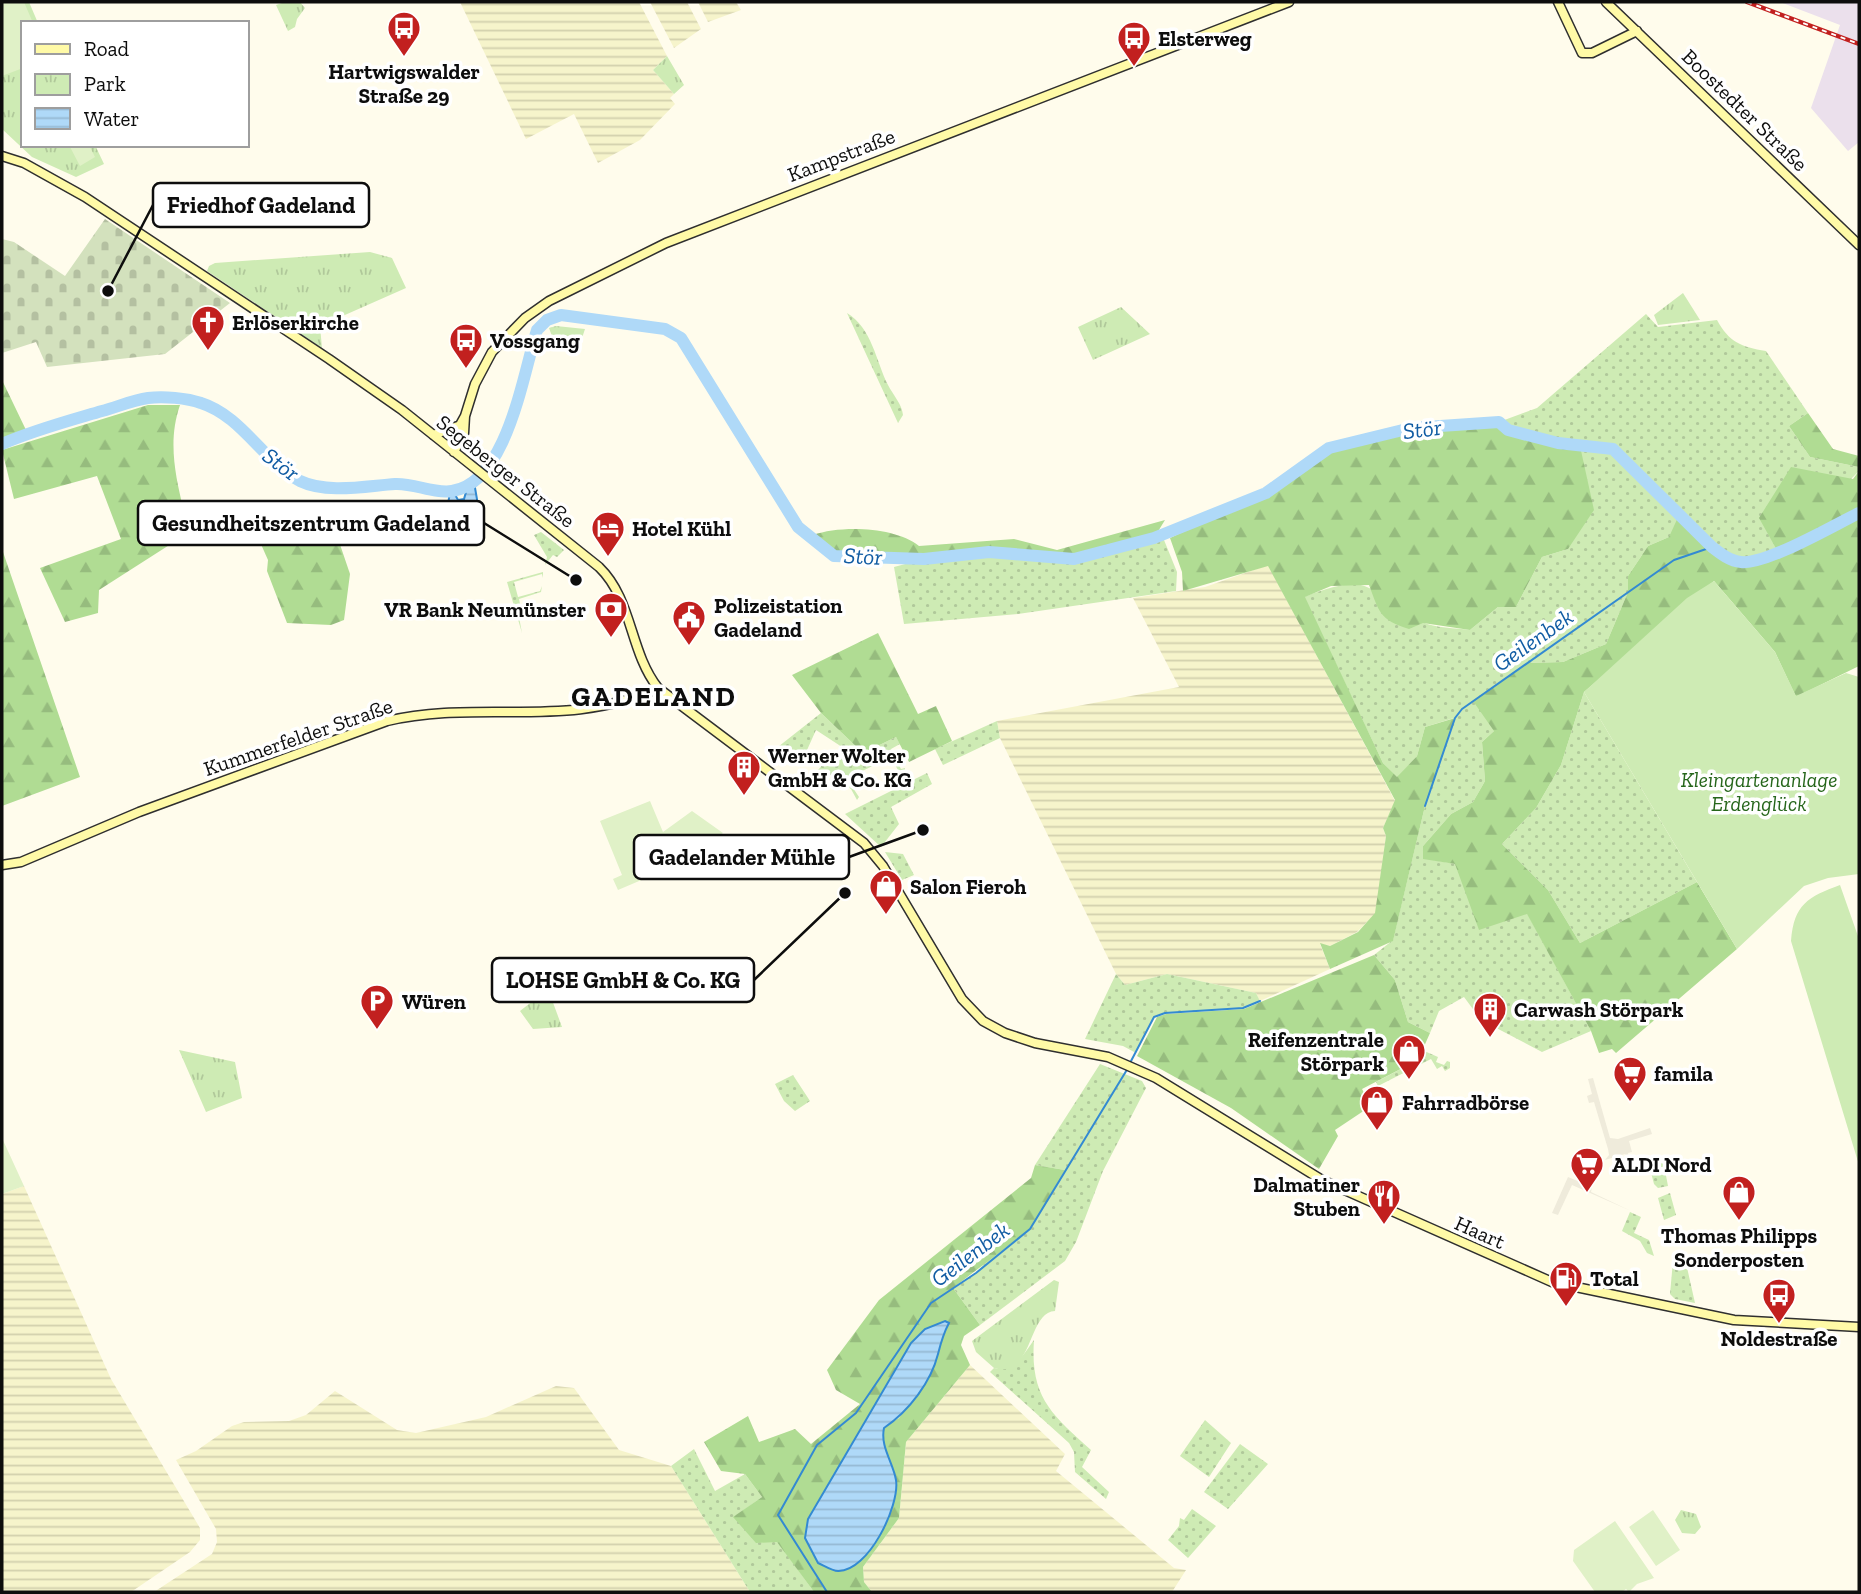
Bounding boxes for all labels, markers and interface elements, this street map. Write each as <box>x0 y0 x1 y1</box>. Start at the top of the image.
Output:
bus stop icon: Hartwigswalder Straße 29 <box>385 9 423 58</box>
bus stop icon: Elsterweg <box>1115 19 1153 68</box>
legend <box>21 21 248 147</box>
place label: Elsterweg <box>1158 26 1252 51</box>
text: Road <box>84 36 130 61</box>
street label: Boostedter Straße <box>1677 44 1813 176</box>
place label: Hartwigswalder Straße 29 <box>328 59 480 108</box>
text: Park <box>84 71 126 96</box>
text: Water <box>84 106 139 131</box>
street label: Kampstraße <box>784 123 898 187</box>
callout: Friedhof Gadeland <box>153 183 369 227</box>
text: Friedhof Gadeland <box>167 191 355 219</box>
church icon: Erlöserkirche <box>189 303 227 352</box>
place label: Erlöserkirche <box>232 310 359 335</box>
bus stop icon: Vossgang <box>447 321 485 370</box>
place label: Vossgang <box>490 328 580 353</box>
street label: Segeberger Straße <box>432 409 580 533</box>
water label: Stör <box>1401 413 1443 445</box>
water label: Stör <box>257 441 305 487</box>
callout: Gesundheitszentrum Gadeland <box>138 501 484 545</box>
text: Gesundheitszentrum Gadeland <box>152 509 470 537</box>
hotel icon: Hotel Kühl <box>589 509 627 558</box>
place label: Hotel Kühl <box>632 516 731 541</box>
water label: Stör <box>843 541 883 571</box>
bank icon: VR Bank Neumünster <box>592 590 630 639</box>
place label: Polizeistation Gadeland <box>714 593 843 642</box>
place label: VR Bank Neumünster <box>384 597 586 622</box>
public building icon: Polizeistation Gadeland <box>670 598 708 647</box>
water label: Geilenbek <box>1488 602 1578 678</box>
district label: GADELAND <box>571 680 737 713</box>
street label: Kummerfelder Straße <box>200 693 396 781</box>
place label: Werner Wolter GmbH & Co. KG <box>768 743 912 792</box>
building icon: Werner Wolter GmbH & Co. KG <box>725 748 763 797</box>
park label: Kleingartenanlage Erdenglück <box>1681 767 1837 816</box>
callout: Gadelander Mühle <box>634 835 849 879</box>
text: Gadelander Mühle <box>649 843 835 871</box>
shop icon: Salon Fieroh <box>867 867 905 916</box>
place label: Salon Fieroh <box>910 874 1026 899</box>
callout: LOHSE GmbH & Co. KG <box>492 958 754 1002</box>
text: LOHSE GmbH & Co. KG <box>506 966 741 994</box>
parking icon: Würen <box>358 982 396 1031</box>
place label: Würen <box>402 989 467 1014</box>
building icon: Carwash Störpark <box>1471 990 1509 1039</box>
place label: Carwash Störpark <box>1514 997 1684 1022</box>
place label: Reifenzentrale Störpark <box>1248 1027 1384 1076</box>
shop icon: Reifenzentrale Störpark <box>1390 1032 1428 1081</box>
supermarket icon: famila <box>1611 1054 1649 1103</box>
place label: famila <box>1654 1061 1713 1086</box>
shop icon: Fahrradbörse <box>1358 1083 1396 1132</box>
place label: Fahrradbörse <box>1402 1090 1529 1115</box>
supermarket icon: ALDI Nord <box>1568 1145 1606 1194</box>
place label: ALDI Nord <box>1612 1152 1712 1177</box>
place label: Dalmatiner Stuben <box>1253 1172 1361 1221</box>
shop icon: Thomas Philipps Sonderposten <box>1720 1173 1758 1222</box>
restaurant icon: Dalmatiner Stuben <box>1365 1177 1403 1226</box>
street label: Haart <box>1451 1210 1509 1254</box>
water label: Geilenbek <box>925 1215 1015 1293</box>
place label: Thomas Philipps Sonderposten <box>1661 1223 1818 1272</box>
fuel station icon: Total <box>1547 1259 1585 1308</box>
place label: Total <box>1590 1266 1639 1291</box>
bus stop icon: Noldestraße <box>1760 1276 1798 1325</box>
place label: Noldestraße <box>1721 1326 1837 1351</box>

